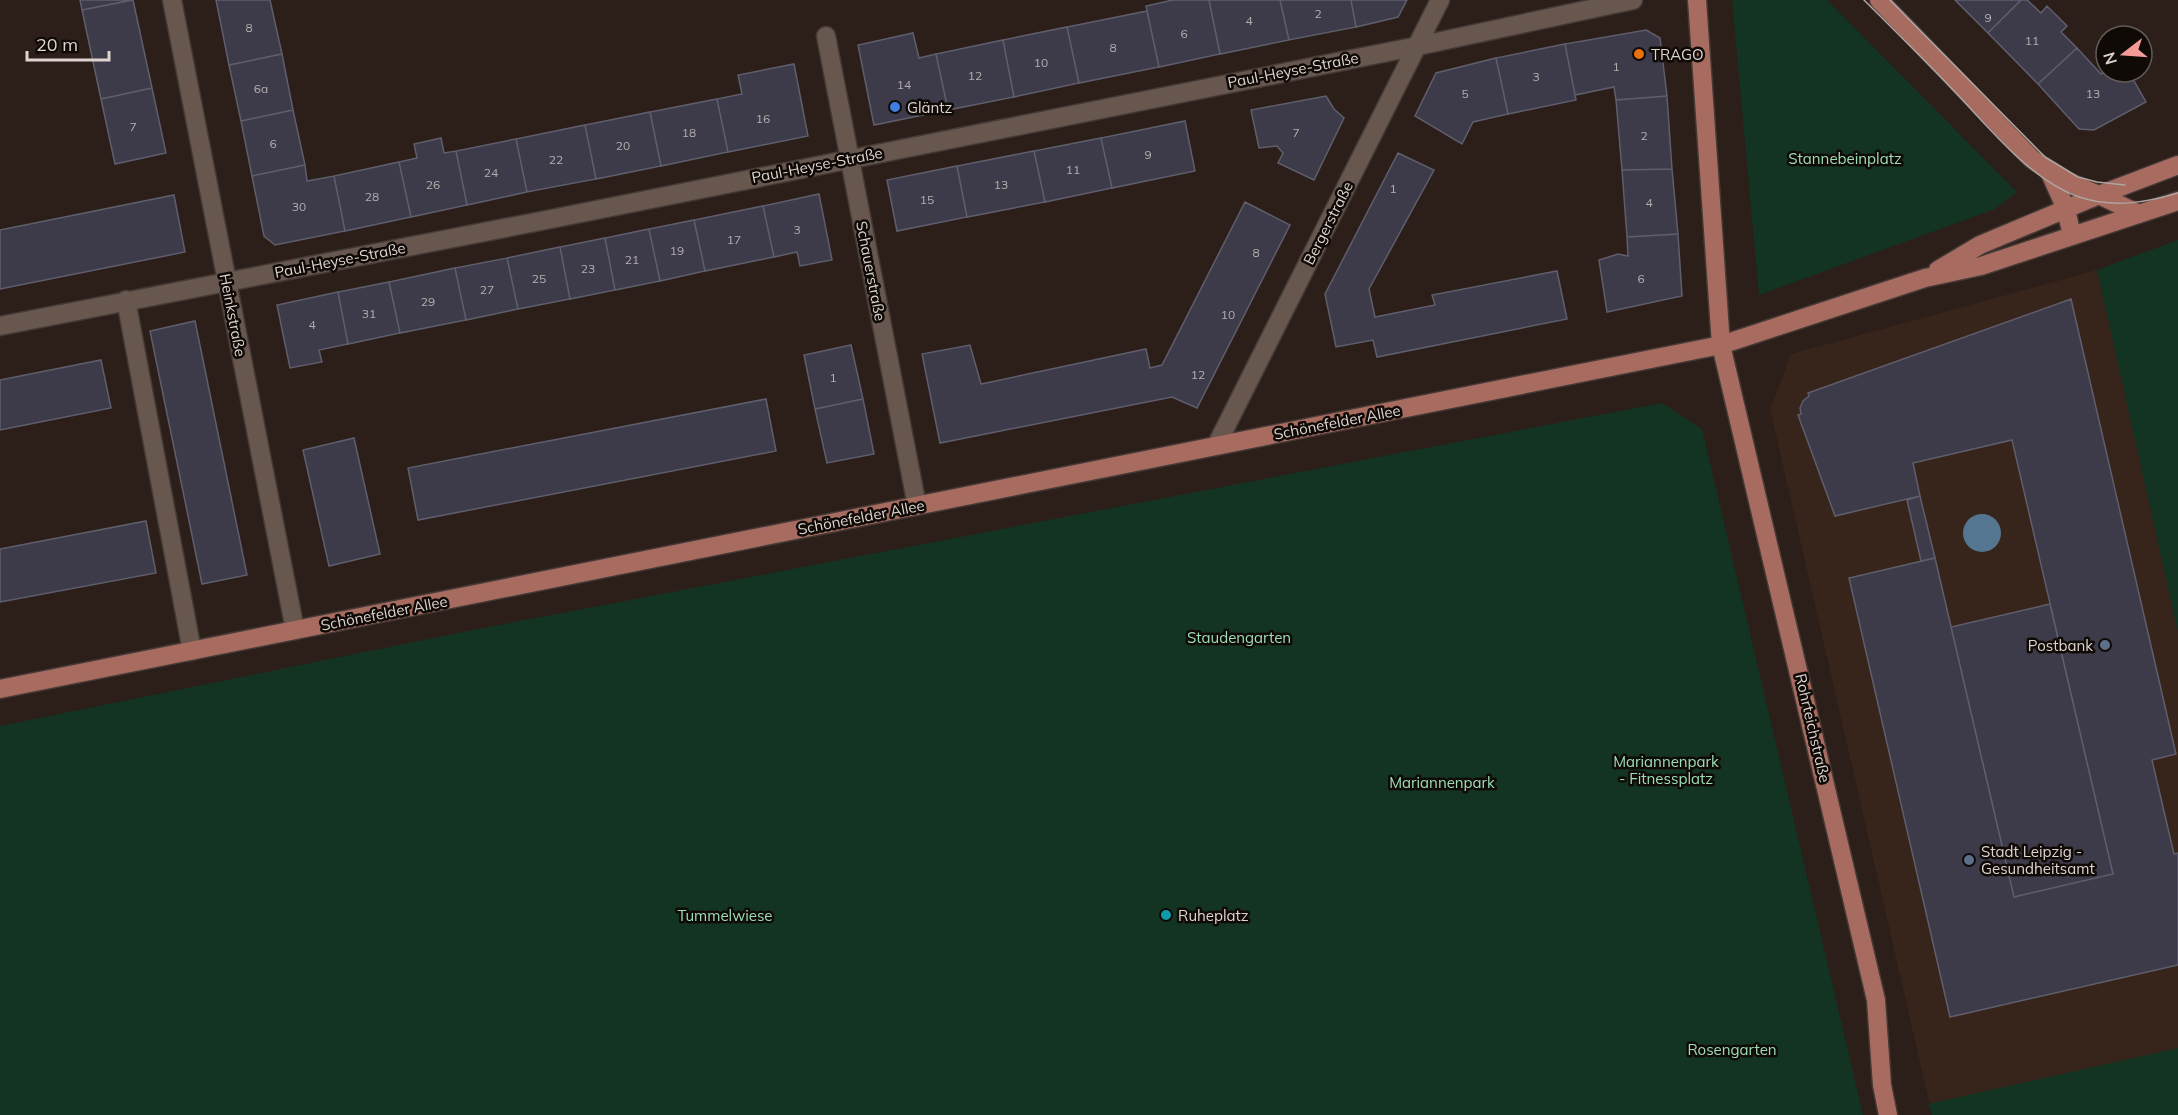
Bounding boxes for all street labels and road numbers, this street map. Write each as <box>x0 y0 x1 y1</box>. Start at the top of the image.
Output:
street label: Paul-Heyse-Straße <box>1226 48 1360 92</box>
street label: Paul-Heyse-Straße <box>750 143 884 187</box>
street label: Bergerstraße <box>1299 178 1357 268</box>
street label: Schauerstraße <box>852 219 890 323</box>
street label: Paul-Heyse-Straße <box>273 238 407 282</box>
street label: Heinkstraße <box>216 272 250 358</box>
street label: Schönefelder Allee <box>1272 400 1402 444</box>
street label: Schönefelder Allee <box>796 495 926 539</box>
street label: Schönefelder Allee <box>319 591 449 635</box>
street label: Rohrteichstraße <box>1791 672 1835 784</box>

